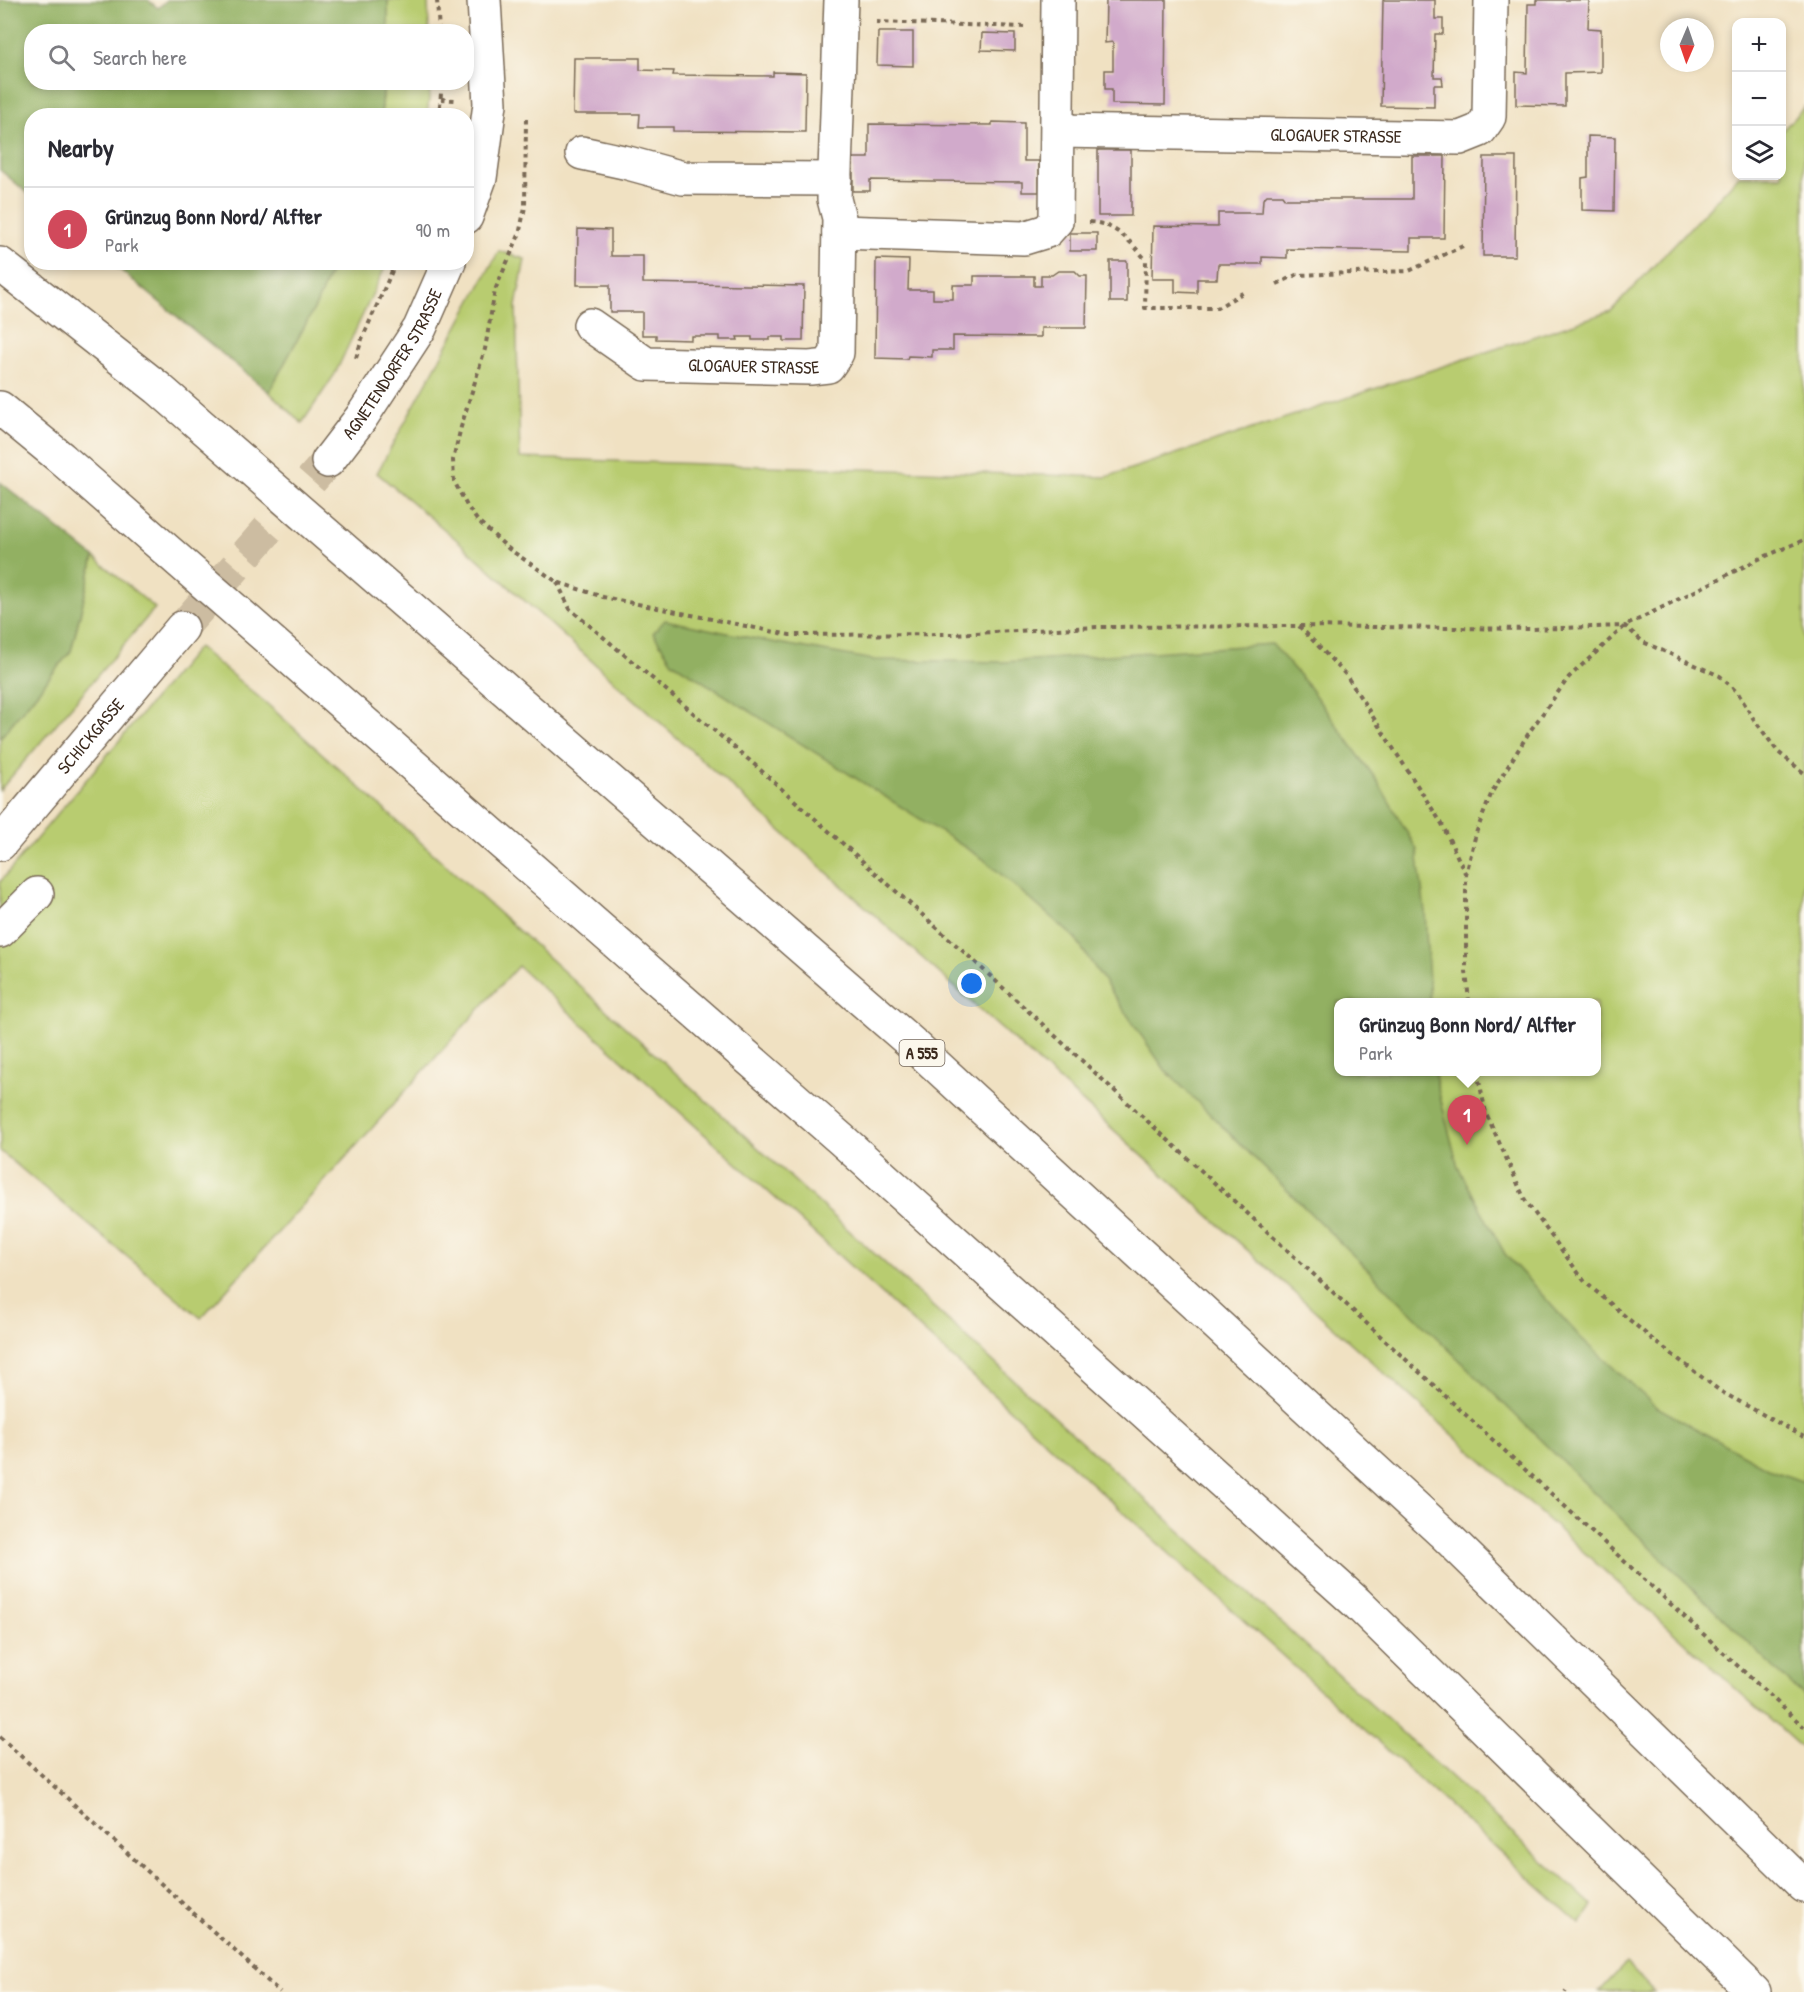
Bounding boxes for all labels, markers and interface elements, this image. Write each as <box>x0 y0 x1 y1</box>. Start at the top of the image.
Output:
north arrow <box>1660 18 1714 72</box>
map controls <box>1732 18 1786 180</box>
button: + <box>1732 18 1786 72</box>
search box <box>24 24 474 90</box>
icon: search <box>45 41 78 74</box>
text: Search here <box>93 42 187 72</box>
button: − <box>1732 72 1786 126</box>
street label: GLOGAUER STRASSE <box>1270 122 1402 149</box>
button: layers <box>1732 126 1786 180</box>
text: Nearby <box>48 130 114 165</box>
text: Grünzug Bonn Nord/ Alfter <box>105 201 322 231</box>
text: 1 <box>64 216 71 243</box>
text: 90 m <box>416 216 450 243</box>
text: Park <box>105 231 138 258</box>
street label: AGNETENDORFER STRASSE <box>336 285 448 444</box>
street label: GLOGAUER STRASSE <box>688 352 821 380</box>
street label: SCHICKGASSE <box>51 693 130 779</box>
your location <box>957 969 986 998</box>
popup <box>1334 998 1601 1076</box>
text: Grünzug Bonn Nord/ Alfter <box>1359 1009 1576 1039</box>
text: Park <box>1359 1039 1392 1066</box>
road number: A 555 <box>900 1040 944 1066</box>
pin: 1 <box>1448 1096 1486 1145</box>

